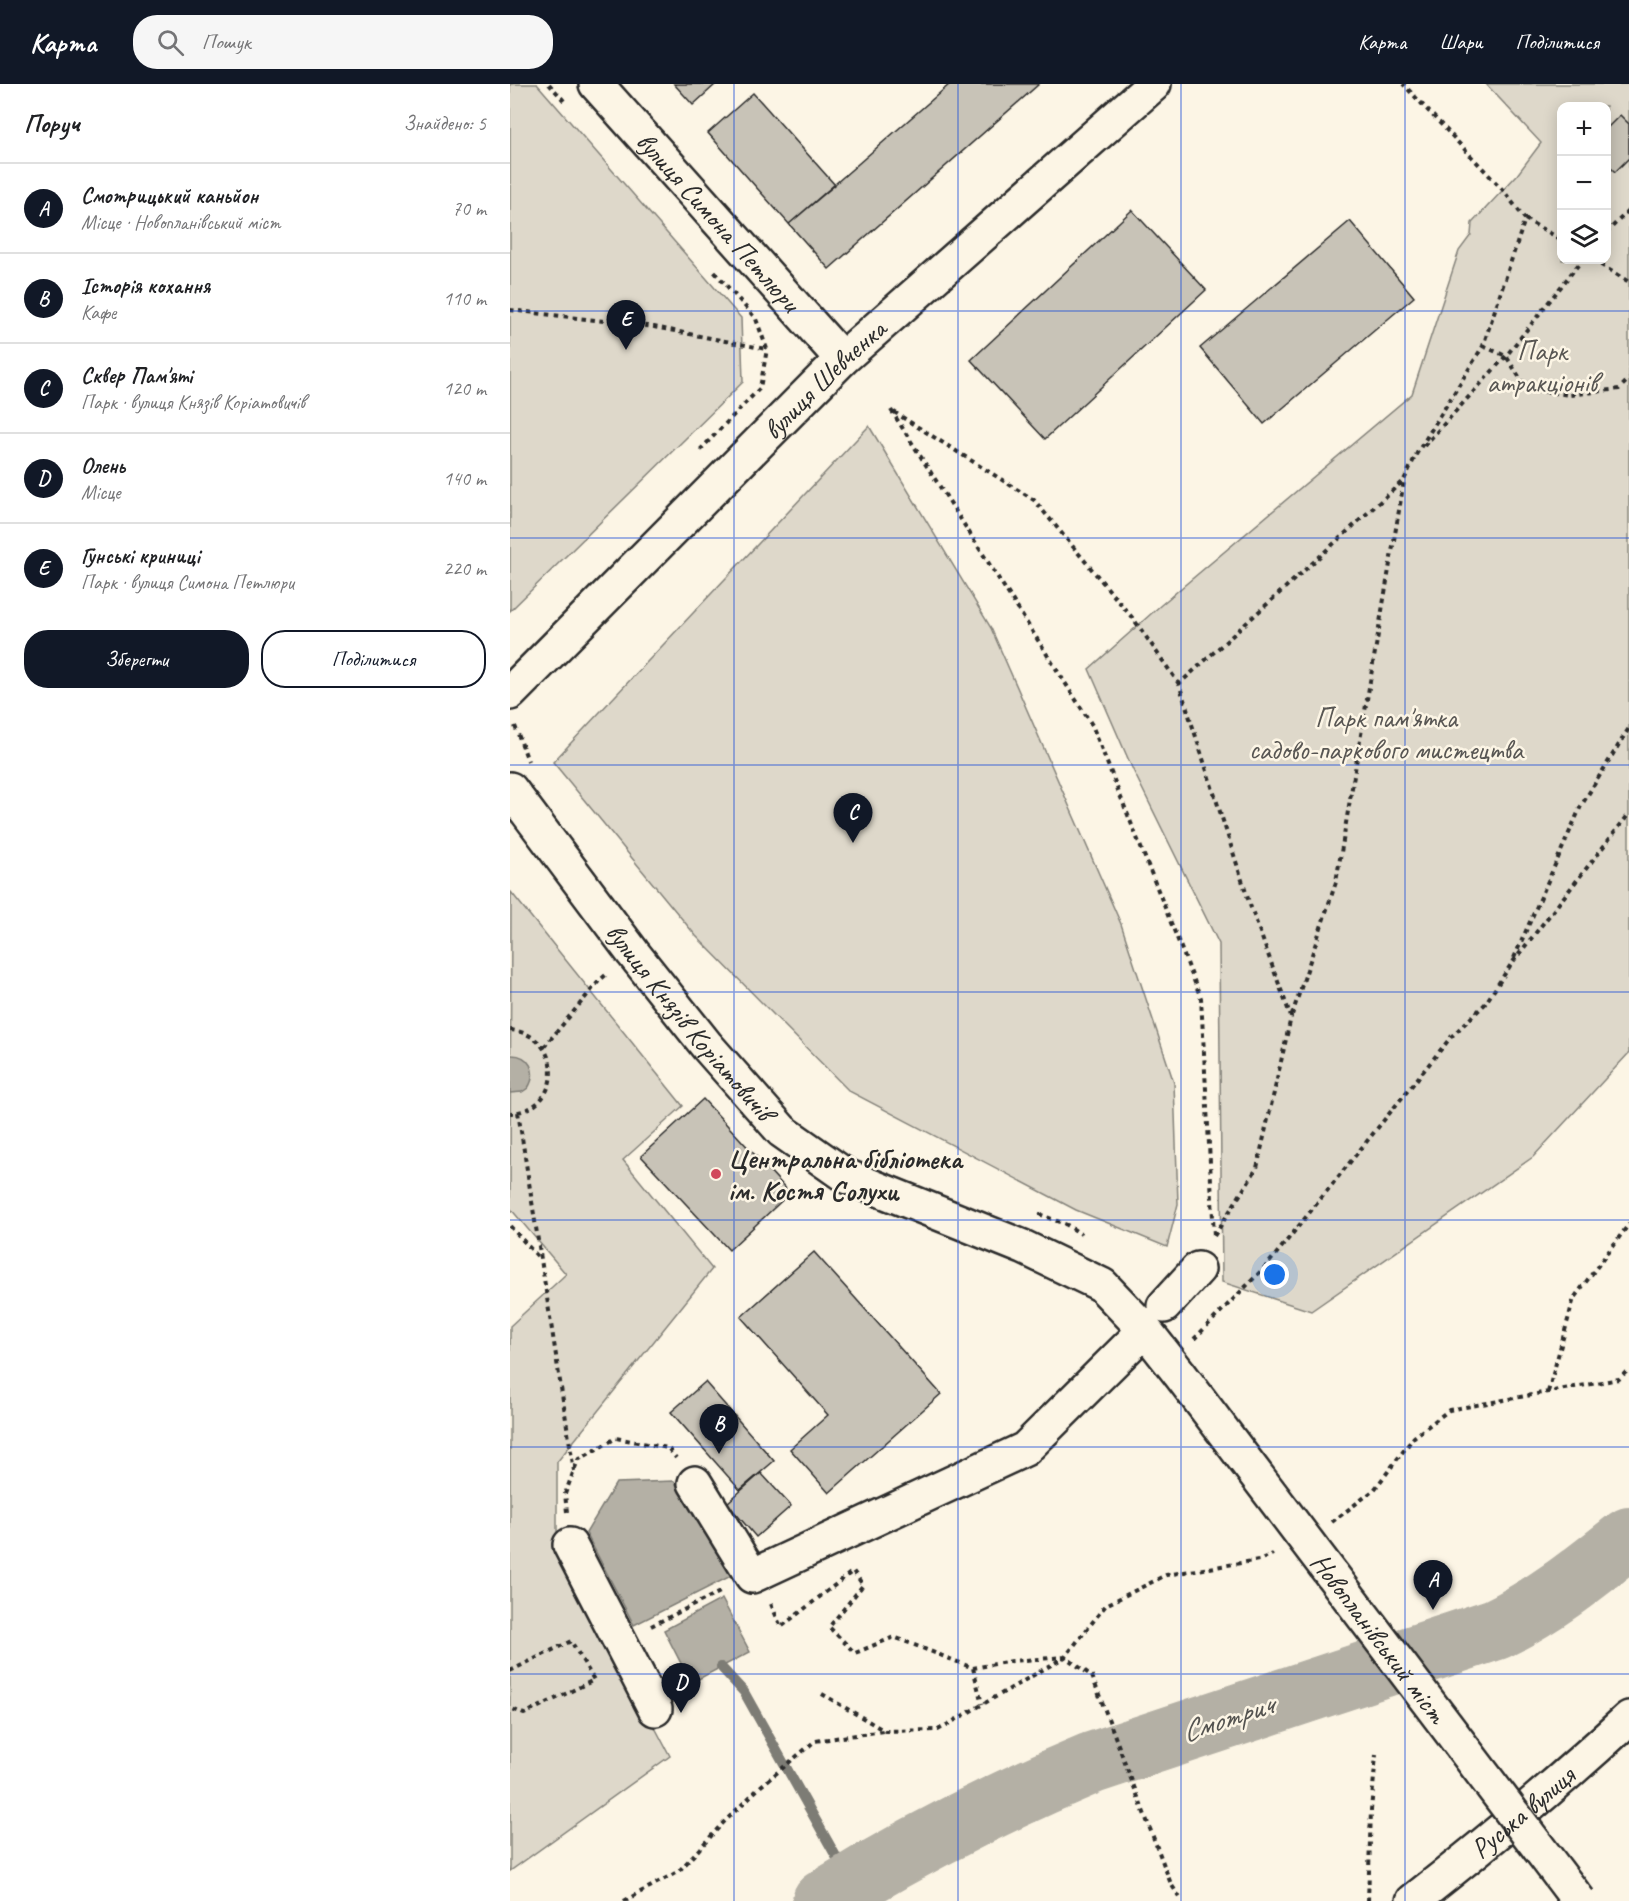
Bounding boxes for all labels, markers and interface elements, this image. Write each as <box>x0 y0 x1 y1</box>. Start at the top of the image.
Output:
search box <box>133 15 553 69</box>
text: Карта <box>30 25 97 60</box>
icon: search <box>154 26 187 59</box>
text: Пошук <box>202 28 251 56</box>
text: Карта <box>1358 29 1406 55</box>
text: Шари <box>1439 29 1483 55</box>
text: Поділитися <box>1516 29 1599 55</box>
map controls <box>1557 102 1611 264</box>
button: + <box>1557 102 1611 156</box>
text: Поруч <box>24 107 80 140</box>
text: Знайдено: 5 <box>404 111 486 136</box>
street label: вулиця Симона Петлюри <box>629 124 810 321</box>
button: − <box>1557 156 1611 210</box>
text: Смотрицький каньйон <box>81 182 258 210</box>
text: A <box>38 196 49 221</box>
text: 70 m <box>452 196 486 221</box>
text: Місце · Новопланівський міст <box>81 210 280 235</box>
button: layers <box>1557 210 1611 264</box>
text: Історія кохання <box>81 272 210 300</box>
text: B <box>38 286 49 311</box>
text: 110 m <box>443 286 486 311</box>
text: Кафе <box>81 300 116 325</box>
pin: E <box>606 300 646 350</box>
street label: вулиця Шевченка <box>755 310 895 447</box>
park label: Парк атракціонів <box>1487 333 1604 400</box>
text: Сквер Пам'яті <box>81 362 192 390</box>
text: C <box>39 376 48 401</box>
text: 120 m <box>443 376 486 401</box>
text: Парк · вулиця Князів Коріатовичів <box>81 390 305 415</box>
text: Олень <box>81 452 125 480</box>
text: D <box>38 466 49 491</box>
text: 140 m <box>443 466 486 491</box>
text: Місце <box>81 480 121 505</box>
text: Гунські криниці <box>81 542 200 570</box>
text: E <box>38 556 49 581</box>
text: 220 m <box>443 556 486 581</box>
text: Парк · вулиця Симона Петлюри <box>81 570 294 595</box>
button: Зберегти <box>24 630 249 688</box>
button: Поділитися <box>261 630 486 688</box>
park label: Парк пам'ятка садово-паркового мистецтва <box>1249 700 1525 767</box>
pin: C <box>834 794 872 843</box>
street label: вулиця Князів Коріатовичів <box>598 916 786 1133</box>
place label: Центральна бібліотека ім. Костя Солухи <box>728 1141 965 1208</box>
marker: Центральна бібліотека ім. Костя Солухи <box>709 1167 723 1181</box>
your location <box>1260 1260 1289 1289</box>
pin: B <box>700 1404 738 1454</box>
street label: Новопланівський міст <box>1303 1546 1456 1732</box>
pin: A <box>1414 1560 1452 1610</box>
pin: D <box>662 1664 700 1713</box>
water label: Смотрич <box>1177 1684 1283 1751</box>
street label: Руська вулиця <box>1463 1757 1583 1866</box>

